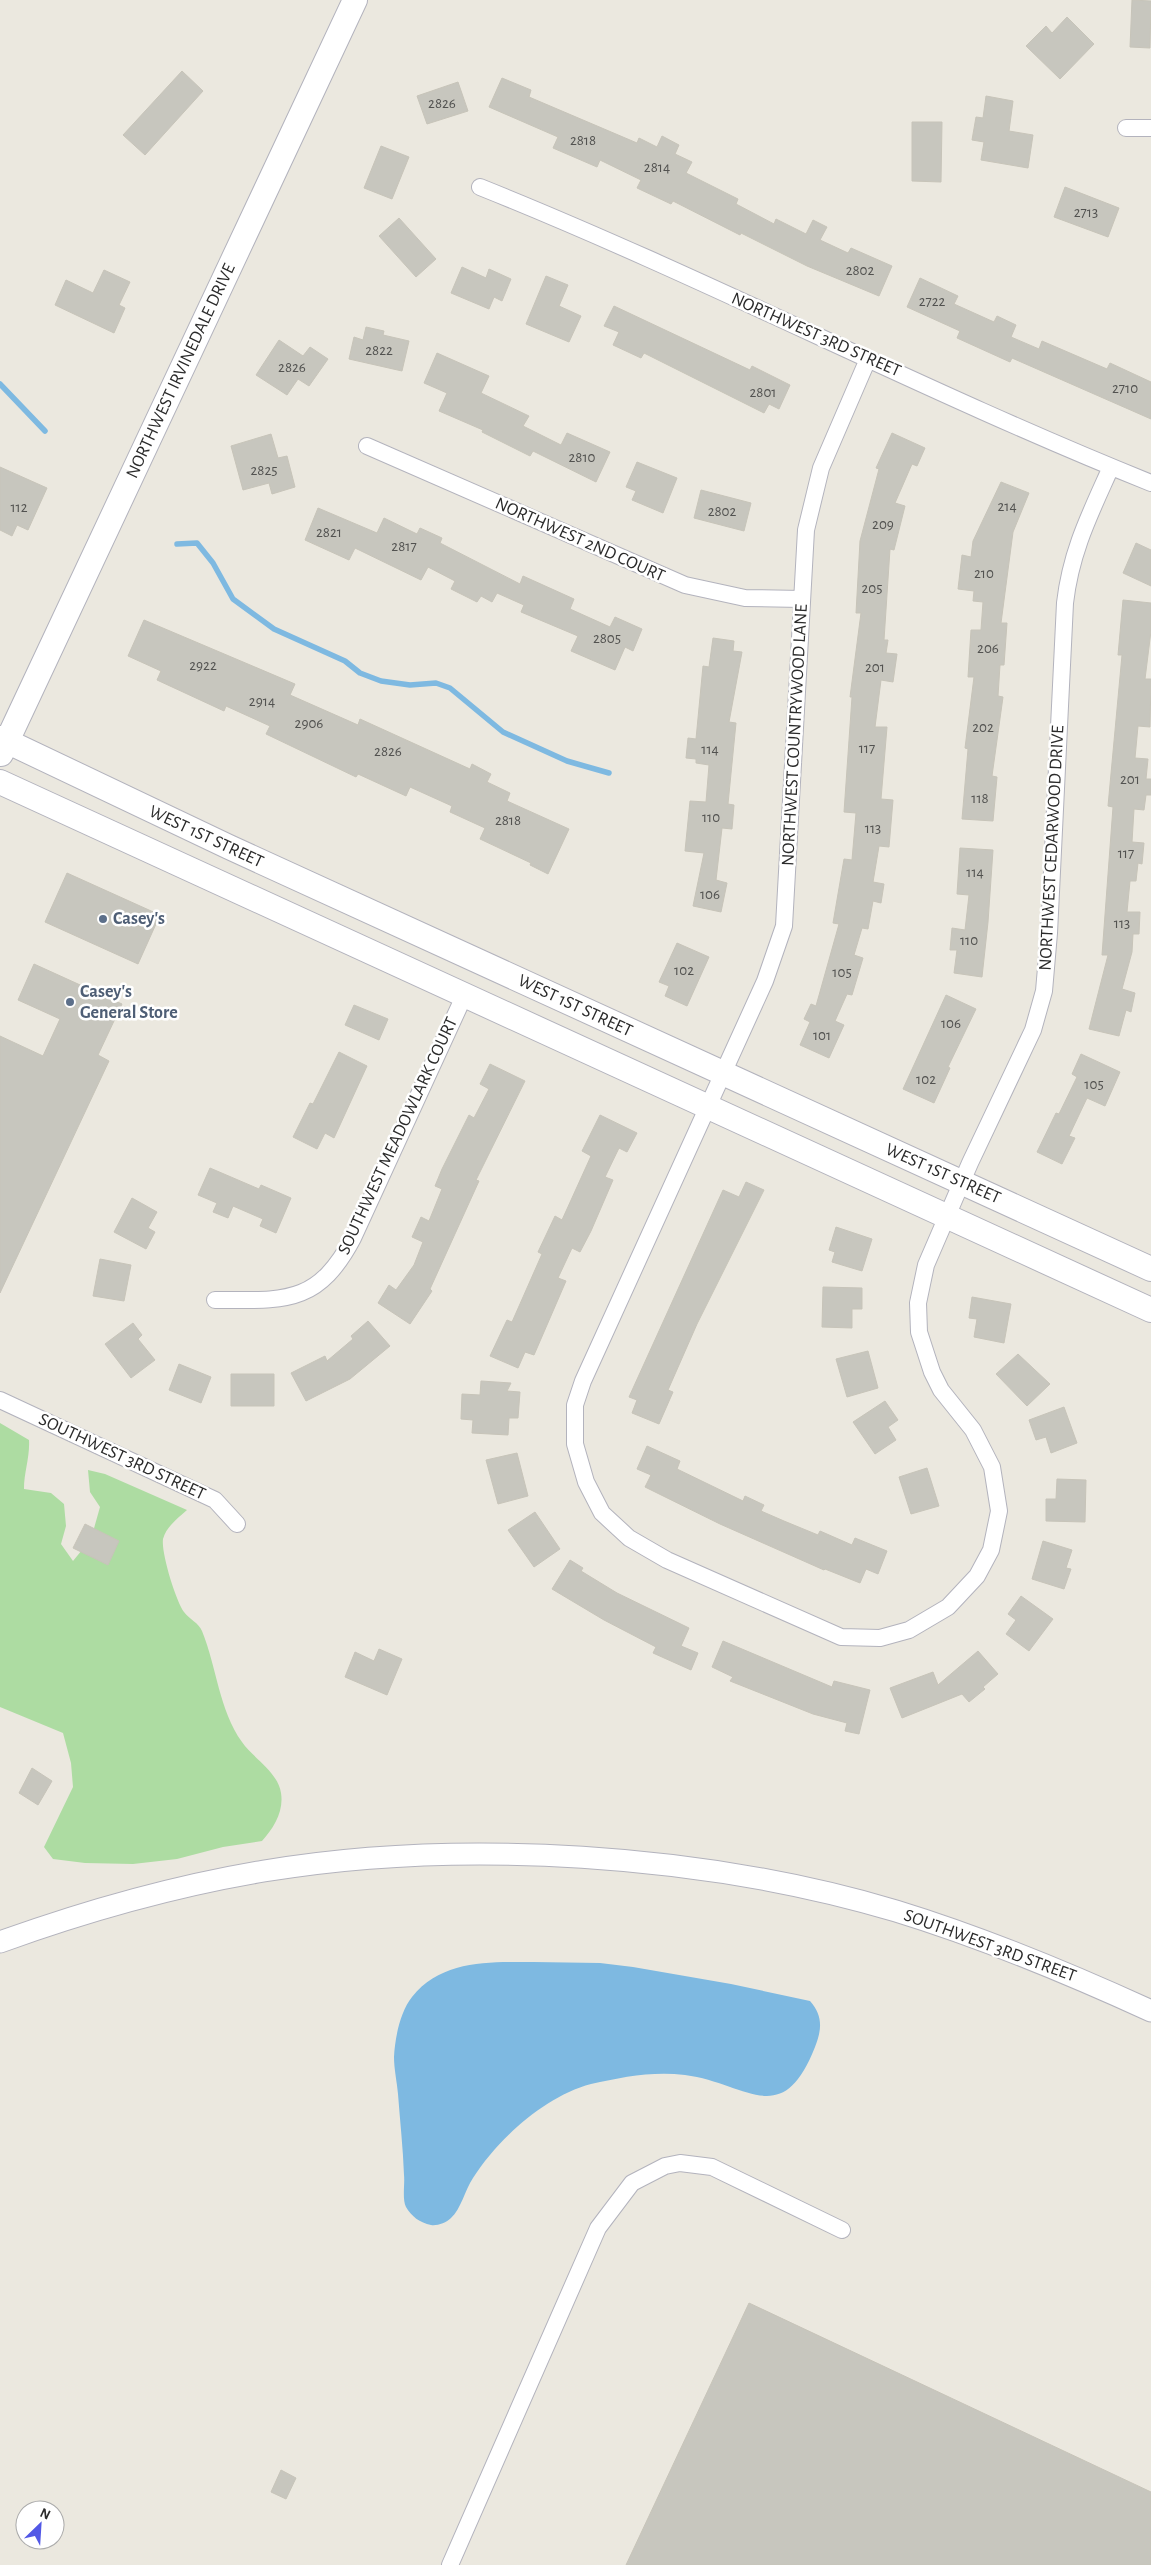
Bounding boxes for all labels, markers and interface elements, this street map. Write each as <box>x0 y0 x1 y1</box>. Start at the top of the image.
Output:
house number: 2826 <box>428 96 456 111</box>
house number: 2818 <box>570 133 596 148</box>
house number: 2814 <box>644 160 670 175</box>
house number: 2713 <box>1074 205 1098 220</box>
street label: NORTHWEST IRVINEDALE DRIVE <box>123 261 239 481</box>
house number: 2802 <box>846 263 875 278</box>
street label: NORTHWEST 3RD STREET <box>729 289 904 381</box>
house number: 2722 <box>919 294 946 309</box>
house number: 2822 <box>365 343 393 358</box>
house number: 2826 <box>278 360 306 375</box>
house number: 2710 <box>1112 381 1138 396</box>
house number: 2801 <box>749 385 777 400</box>
house number: 2810 <box>568 450 596 465</box>
house number: 2825 <box>250 463 278 478</box>
street label: NORTHWEST 2ND COURT <box>492 494 668 586</box>
house number: 214 <box>997 499 1017 514</box>
house number: 112 <box>10 500 28 515</box>
house number: 2802 <box>708 504 737 519</box>
house number: 209 <box>872 517 894 532</box>
house number: 2821 <box>316 525 342 540</box>
house number: 2817 <box>391 539 417 554</box>
house number: 210 <box>974 566 994 581</box>
house number: 205 <box>861 581 883 596</box>
street label: NORTHWEST COUNTRYWOOD LANE <box>779 603 811 866</box>
house number: 2805 <box>593 631 621 646</box>
house number: 206 <box>977 641 999 656</box>
house number: 2922 <box>189 658 217 673</box>
house number: 201 <box>865 660 885 675</box>
house number: 2914 <box>249 694 275 709</box>
house number: 2906 <box>295 716 323 731</box>
house number: 202 <box>972 720 994 735</box>
street label: NORTHWEST CEDARWOOD DRIVE <box>1037 724 1067 971</box>
house number: 117 <box>859 741 875 756</box>
house number: 114 <box>701 742 719 757</box>
house number: 2826 <box>374 744 402 759</box>
house number: 201 <box>1120 772 1140 787</box>
house number: 118 <box>971 791 989 806</box>
street label: WEST 1ST STREET <box>146 803 266 871</box>
house number: 110 <box>702 810 720 825</box>
house number: 2818 <box>495 813 521 828</box>
house number: 113 <box>865 821 881 836</box>
house number: 117 <box>1118 846 1134 861</box>
house number: 114 <box>966 865 984 880</box>
house number: 106 <box>700 887 720 902</box>
place label: Casey's <box>113 910 165 928</box>
marker: Casey's <box>97 913 109 925</box>
house number: 113 <box>1114 916 1130 931</box>
house number: 110 <box>960 933 978 948</box>
house number: 102 <box>674 963 694 978</box>
house number: 105 <box>832 965 852 980</box>
street label: WEST 1ST STREET <box>515 972 635 1040</box>
place label: Casey's General Store <box>80 983 178 1022</box>
marker: Casey's General Store <box>64 996 76 1008</box>
street label: SOUTHWEST MEADOWLARK COURT <box>335 1014 461 1258</box>
house number: 106 <box>941 1016 961 1031</box>
house number: 101 <box>813 1028 831 1043</box>
house number: 102 <box>916 1072 936 1087</box>
house number: 105 <box>1084 1077 1104 1092</box>
street label: WEST 1ST STREET <box>883 1141 1004 1208</box>
street label: SOUTHWEST 3RD STREET <box>36 1410 208 1504</box>
street label: SOUTHWEST 3RD STREET <box>901 1906 1079 1986</box>
north arrow <box>15 2500 65 2550</box>
text: N <box>38 2506 52 2523</box>

